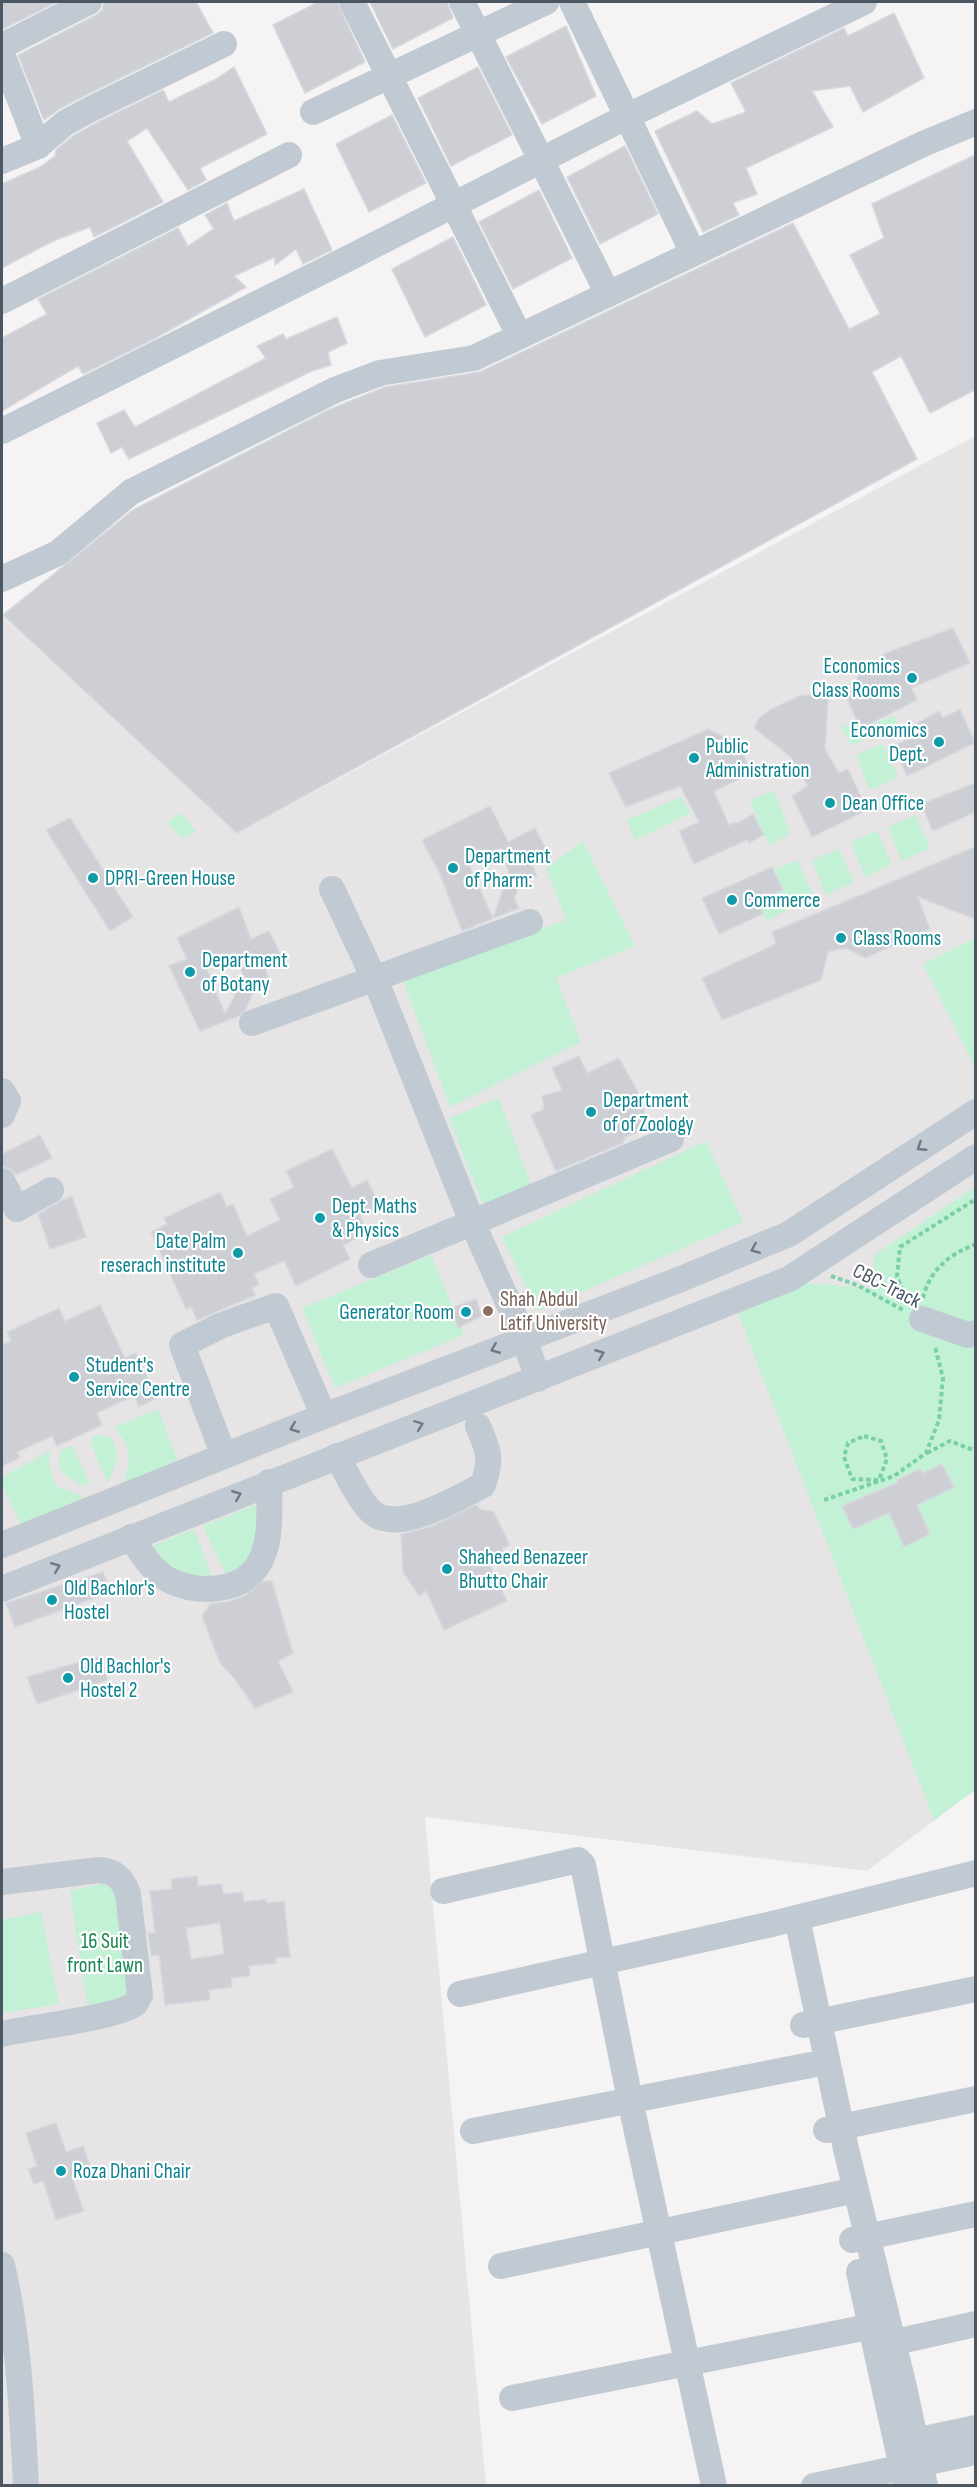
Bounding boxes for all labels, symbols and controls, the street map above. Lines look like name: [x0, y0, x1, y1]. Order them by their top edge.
place label: Economics Class Rooms: [812, 654, 900, 703]
marker: Economics Class Rooms: [905, 671, 919, 685]
place label: Economics Dept.: [850, 718, 927, 767]
place label: Public Administration: [705, 734, 809, 783]
marker: Economics Dept.: [932, 735, 946, 749]
marker: Public Administration: [687, 751, 701, 765]
place label: Dean Office: [842, 791, 924, 816]
marker: Dean Office: [823, 796, 837, 810]
place label: Department of Pharm:: [465, 844, 551, 893]
marker: Department of Pharm:: [446, 861, 460, 875]
place label: DPRI-Green House: [105, 866, 235, 891]
marker: DPRI-Green House: [86, 871, 100, 885]
place label: Commerce: [744, 888, 821, 913]
marker: Commerce: [725, 893, 739, 907]
place label: Class Rooms: [853, 926, 941, 951]
marker: Class Rooms: [834, 931, 848, 945]
place label: Department of Botany: [202, 948, 288, 997]
marker: Department of Botany: [183, 965, 197, 979]
place label: Department of of Zoology: [603, 1088, 694, 1137]
marker: Department of of Zoology: [584, 1105, 598, 1119]
one-way arrow: [917, 1140, 927, 1152]
place label: Dept. Maths & Physics: [332, 1194, 417, 1243]
marker: Dept. Maths & Physics: [313, 1211, 327, 1225]
place label: Date Palm reserach institute: [101, 1229, 226, 1278]
one-way arrow: [751, 1242, 762, 1254]
marker: Date Palm reserach institute: [231, 1246, 245, 1260]
street label: CBC-Track: [849, 1258, 925, 1314]
place label: Shah Abdul Latif University: [500, 1287, 607, 1336]
place label: Generator Room: [339, 1300, 454, 1325]
marker: Shah Abdul Latif University: [481, 1304, 495, 1318]
marker: Generator Room: [459, 1305, 473, 1319]
one-way arrow: [490, 1342, 501, 1354]
one-way arrow: [594, 1349, 605, 1361]
place label: Student's Service Centre: [86, 1353, 190, 1402]
marker: Student's Service Centre: [67, 1370, 81, 1384]
one-way arrow: [413, 1419, 423, 1432]
one-way arrow: [289, 1421, 300, 1433]
one-way arrow: [231, 1490, 242, 1502]
place label: Shaheed Benazeer Bhutto Chair: [459, 1545, 588, 1594]
one-way arrow: [50, 1562, 61, 1575]
marker: Shaheed Benazeer Bhutto Chair: [440, 1562, 454, 1576]
place label: Old Bachlor's Hostel: [64, 1576, 155, 1625]
marker: Old Bachlor's Hostel: [45, 1593, 59, 1607]
place label: Old Bachlor's Hostel 2: [80, 1654, 171, 1703]
marker: Old Bachlor's Hostel 2: [61, 1671, 75, 1685]
park label: 16 Suit front Lawn: [67, 1929, 143, 1978]
place label: Roza Dhani Chair: [73, 2159, 191, 2184]
marker: Roza Dhani Chair: [54, 2164, 68, 2178]

